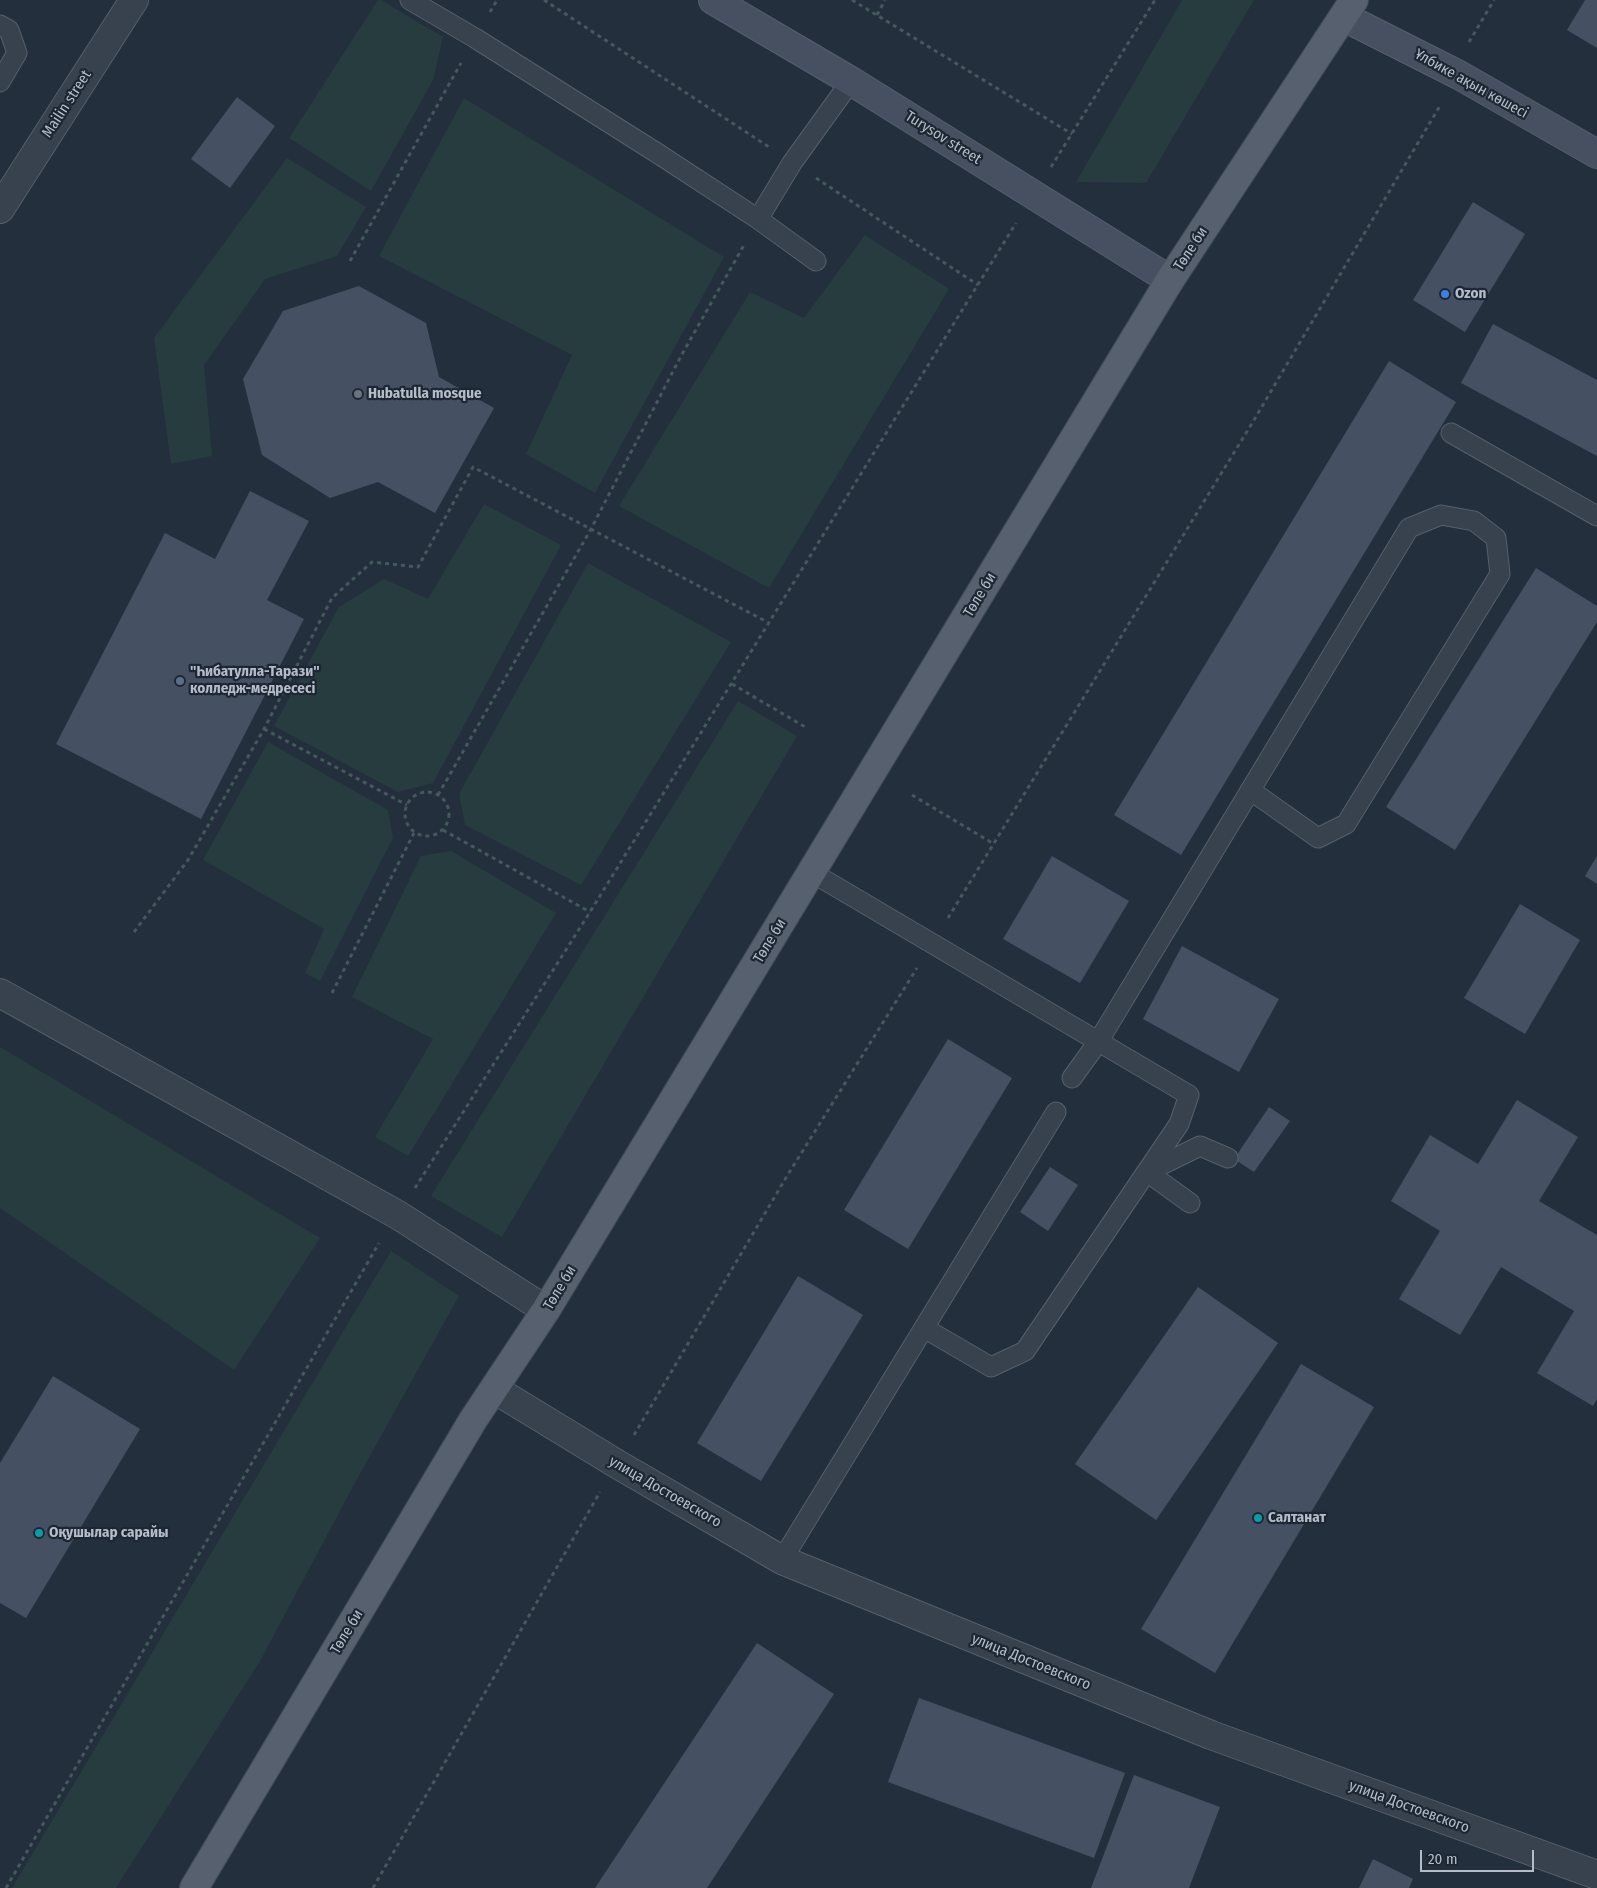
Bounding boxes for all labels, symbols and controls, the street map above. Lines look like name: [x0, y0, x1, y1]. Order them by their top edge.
street label: Ұлбике ақын көшесі: [1411, 45, 1531, 123]
street label: Mailin street: [39, 67, 95, 141]
street label: Turysov street: [902, 108, 984, 168]
street label: Төле би: [1170, 224, 1212, 274]
place label: Ozon: [1455, 285, 1486, 303]
marker: Ozon: [1439, 288, 1451, 300]
place label: Hubatulla mosque: [368, 385, 482, 403]
marker: Hubatulla mosque: [352, 388, 364, 400]
street label: Төле би: [960, 570, 1000, 620]
place label: "Һибатулла-Тарази" колледж-медресесі: [190, 663, 320, 698]
marker: "Һибатулла-Тарази" колледж-медресесі: [174, 675, 186, 687]
street label: Төле би: [750, 916, 790, 966]
street label: Төле би: [540, 1263, 580, 1313]
street label: улица Достоевского: [606, 1453, 724, 1531]
place label: Салтанат: [1268, 1509, 1326, 1527]
marker: Салтанат: [1252, 1512, 1264, 1524]
place label: Оқушылар сарайы: [49, 1524, 168, 1542]
marker: Оқушылар сарайы: [33, 1527, 45, 1539]
street label: Төле би: [327, 1607, 367, 1657]
street label: улица Достоевского: [969, 1630, 1093, 1694]
street label: улица Достоевского: [1346, 1777, 1472, 1837]
scale bar: [1422, 1840, 1536, 1872]
text: 20 m: [1428, 1850, 1458, 1868]

